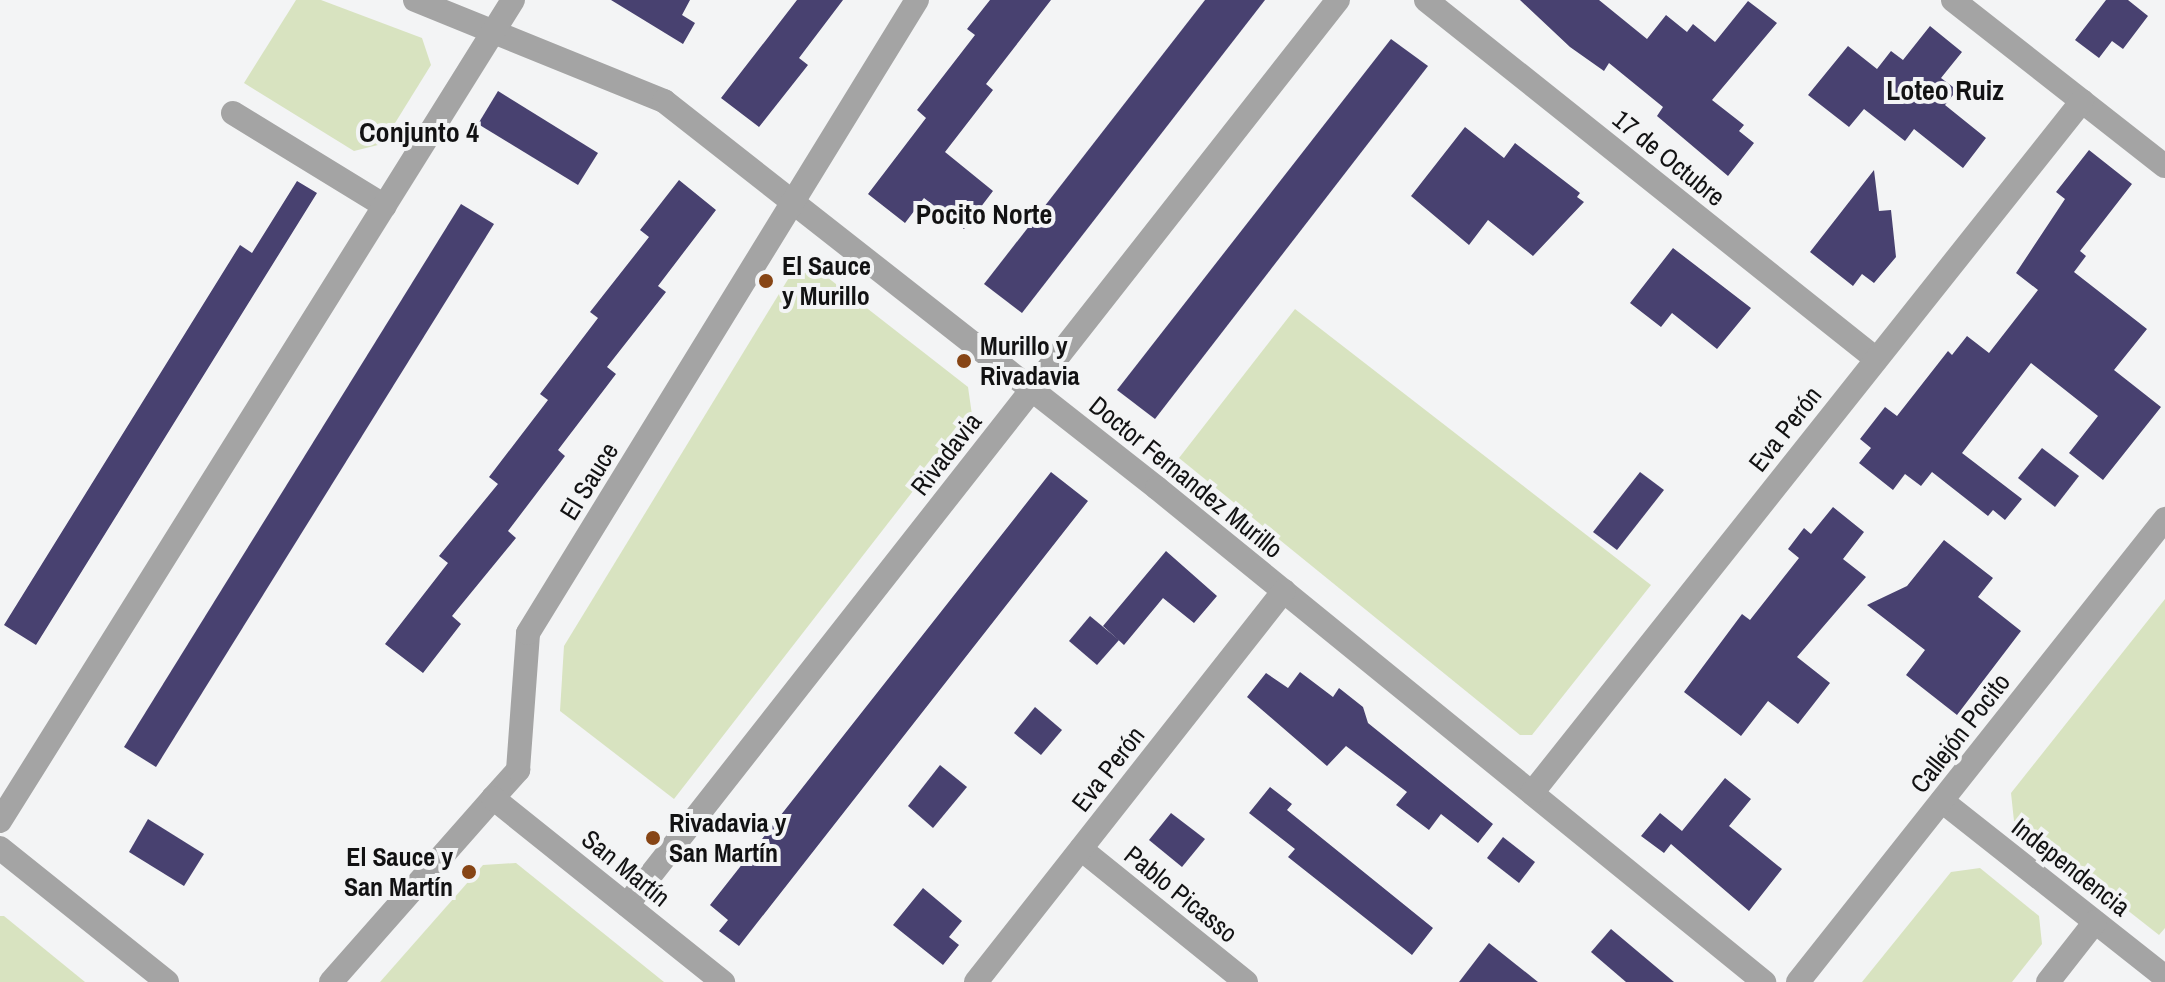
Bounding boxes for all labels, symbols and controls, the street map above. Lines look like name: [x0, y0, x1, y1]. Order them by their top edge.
district label: Loteo Ruiz: [1886, 73, 2004, 107]
street label: 17 de Octubre: [1607, 103, 1731, 213]
district label: Conjunto 4: [359, 115, 479, 149]
district label: Pocito Norte: [916, 197, 1052, 231]
place label: El Sauce y Murillo: [782, 250, 871, 312]
marker: El Sauce y Murillo: [757, 272, 775, 290]
place label: Murillo y Rivadavia: [980, 330, 1080, 392]
marker: Murillo y Rivadavia: [955, 352, 973, 370]
street label: Eva Perón: [1742, 380, 1828, 478]
street label: Doctor Fernandez Murillo: [1083, 390, 1289, 564]
street label: Rivadavia: [904, 407, 988, 501]
street label: El Sauce: [553, 437, 625, 525]
street label: Callejón Pocito: [1904, 667, 2016, 799]
street label: Eva Perón: [1065, 720, 1151, 818]
place label: Rivadavia y San Martín: [669, 807, 786, 868]
street label: Independencia: [2006, 811, 2136, 923]
street label: San Martín: [576, 823, 676, 913]
marker: Rivadavia y San Martín: [644, 829, 662, 847]
street label: Pablo Picasso: [1118, 839, 1244, 949]
place label: El Sauce y San Martín: [344, 841, 453, 902]
marker: El Sauce y San Martín: [460, 863, 478, 881]

